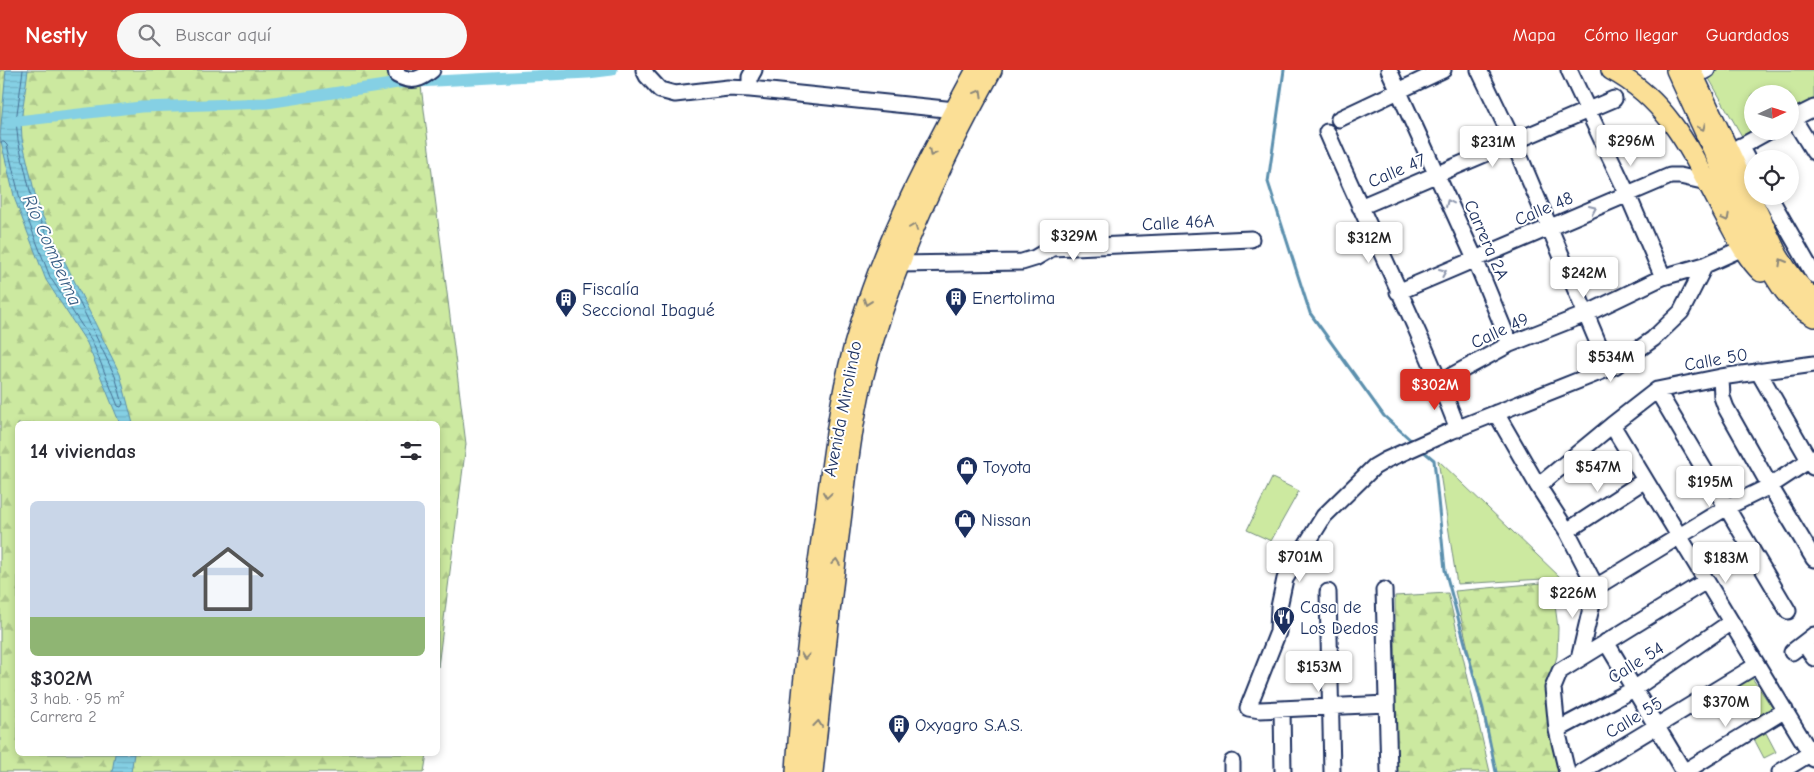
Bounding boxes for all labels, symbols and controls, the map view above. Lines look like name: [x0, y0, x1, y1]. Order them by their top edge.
search box: [117, 13, 467, 58]
text: Nestly: [25, 21, 87, 49]
icon: search: [135, 21, 163, 49]
text: Buscar aquí: [175, 24, 271, 46]
text: Mapa: [1513, 25, 1556, 46]
text: Cómo llegar: [1584, 25, 1678, 46]
text: Guardados: [1706, 25, 1789, 46]
north arrow: [1744, 85, 1799, 140]
map controls: [1744, 85, 1799, 205]
one-way arrow: [973, 90, 983, 99]
one-way arrow: [1696, 122, 1707, 131]
pin: $296M: [1596, 124, 1666, 167]
pin: $231M: [1458, 126, 1528, 168]
text: $296M: [1607, 132, 1655, 150]
text: $231M: [1471, 133, 1515, 151]
one-way arrow: [928, 148, 938, 157]
street label: Calle 47: [1365, 149, 1429, 192]
button: locate: [1744, 150, 1799, 205]
street label: Calle 48: [1512, 187, 1576, 231]
water label: Río Combeima: [18, 191, 86, 309]
street label: Carrera 2A: [1459, 197, 1513, 283]
one-way arrow: [1445, 199, 1456, 208]
one-way arrow: [1588, 204, 1597, 215]
street label: Calle 46A: [1141, 211, 1215, 235]
one-way arrow: [1720, 213, 1730, 222]
pin: $329M: [1039, 220, 1109, 262]
pin: $312M: [1334, 222, 1404, 264]
one-way arrow: [908, 223, 918, 232]
text: $329M: [1051, 227, 1097, 245]
text: $312M: [1347, 229, 1391, 247]
pin: $242M: [1549, 256, 1619, 299]
one-way arrow: [1779, 258, 1789, 267]
text: $242M: [1561, 264, 1607, 282]
one-way arrow: [1438, 268, 1447, 279]
place label: Fiscalía Seccional Ibagué: [582, 279, 715, 321]
building icon: Enertolima: [944, 286, 968, 317]
building icon: Fiscalía Seccional Ibagué: [554, 287, 578, 318]
place label: Enertolima: [972, 288, 1055, 309]
one-way arrow: [863, 298, 873, 306]
street label: Calle 49: [1468, 308, 1532, 354]
street label: Avenida Mirolindo: [820, 339, 866, 479]
pin: $534M: [1576, 340, 1646, 383]
street label: Calle 50: [1683, 344, 1749, 376]
text: $534M: [1588, 348, 1634, 366]
pin: $302M: [1400, 368, 1470, 411]
text: $302M: [1411, 376, 1459, 394]
icon: filters: [397, 437, 425, 465]
text: 14 viviendas: [30, 439, 136, 463]
pin: $547M: [1563, 450, 1633, 493]
shop icon: Toyota: [955, 455, 979, 486]
place label: Toyota: [983, 457, 1031, 478]
text: $547M: [1575, 458, 1621, 476]
pin: $195M: [1675, 466, 1745, 508]
text: $195M: [1687, 473, 1733, 491]
one-way arrow: [823, 491, 833, 500]
shop icon: Nissan: [953, 508, 977, 539]
place label: Nissan: [981, 510, 1031, 531]
icon: home: [183, 534, 273, 624]
pin: $701M: [1265, 540, 1335, 583]
pin: $183M: [1691, 542, 1761, 584]
text: $701M: [1277, 548, 1323, 566]
text: $183M: [1704, 549, 1748, 567]
one-way arrow: [830, 558, 840, 566]
pin: $226M: [1538, 576, 1608, 619]
text: $226M: [1550, 584, 1596, 602]
place label: Casa de Los Dedos: [1300, 597, 1378, 639]
restaurant icon: Casa de Los Dedos: [1272, 605, 1296, 636]
street label: Calle 54: [1604, 638, 1668, 688]
pin: $153M: [1284, 650, 1354, 693]
one-way arrow: [800, 652, 811, 660]
text: $153M: [1296, 658, 1342, 676]
text: $302M: [30, 666, 92, 690]
pin: $370M: [1691, 686, 1761, 728]
text: 3 hab. · 95 m²: [30, 690, 124, 708]
street label: Calle 55: [1602, 693, 1666, 743]
text: $370M: [1703, 693, 1749, 711]
text: Carrera 2: [30, 708, 97, 726]
building icon: Oxyagro S.A.S.: [887, 713, 911, 744]
place label: Oxyagro S.A.S.: [915, 715, 1023, 736]
one-way arrow: [812, 719, 823, 727]

